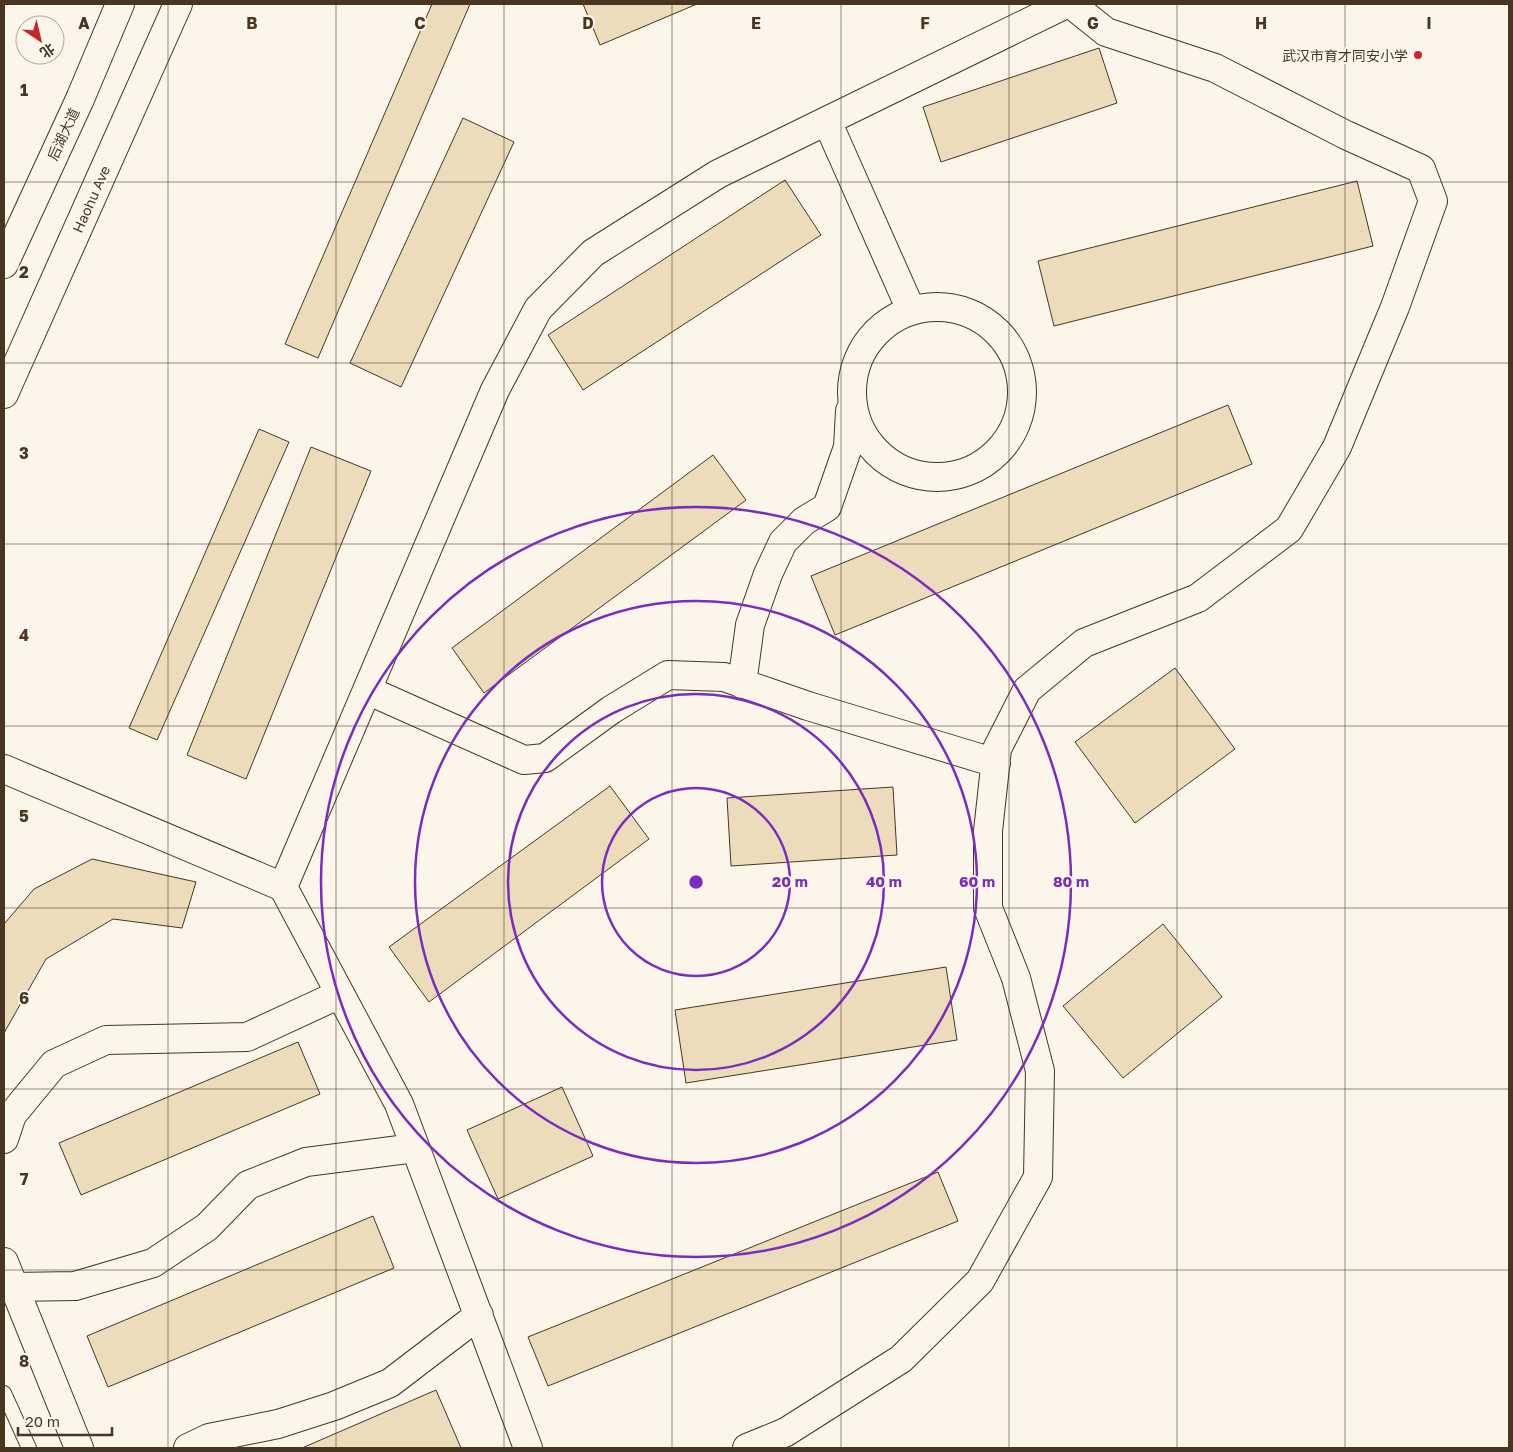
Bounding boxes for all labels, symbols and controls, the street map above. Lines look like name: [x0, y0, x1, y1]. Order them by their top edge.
text: A: [78, 13, 90, 33]
text: B: [246, 13, 258, 33]
text: C: [414, 13, 426, 33]
text: D: [582, 13, 594, 33]
text: E: [751, 13, 761, 33]
text: F: [920, 13, 930, 33]
text: G: [1087, 13, 1099, 33]
text: H: [1255, 13, 1267, 33]
text: I: [1426, 13, 1432, 33]
north arrow: [15, 15, 65, 65]
text: 北: [37, 40, 58, 62]
place label: 武汉市育才同安小学: [1282, 47, 1408, 64]
marker: 武汉市育才同安小学: [1412, 49, 1424, 61]
text: 1: [20, 80, 28, 100]
street label: 后湖大道: [43, 105, 83, 163]
street label: Haohu Ave: [69, 163, 113, 235]
text: 2: [19, 262, 29, 282]
text: 3: [19, 443, 29, 463]
text: 4: [19, 625, 29, 645]
text: 5: [19, 806, 29, 826]
text: 20 m: [772, 872, 808, 890]
text: 40 m: [866, 872, 902, 890]
text: 60 m: [959, 872, 995, 890]
text: 80 m: [1053, 872, 1089, 890]
centre of rings: [687, 873, 705, 891]
text: 6: [19, 988, 29, 1008]
text: 7: [20, 1169, 29, 1189]
text: 8: [19, 1351, 29, 1371]
scale bar: [18, 1404, 111, 1436]
text: 20 m: [25, 1412, 60, 1430]

